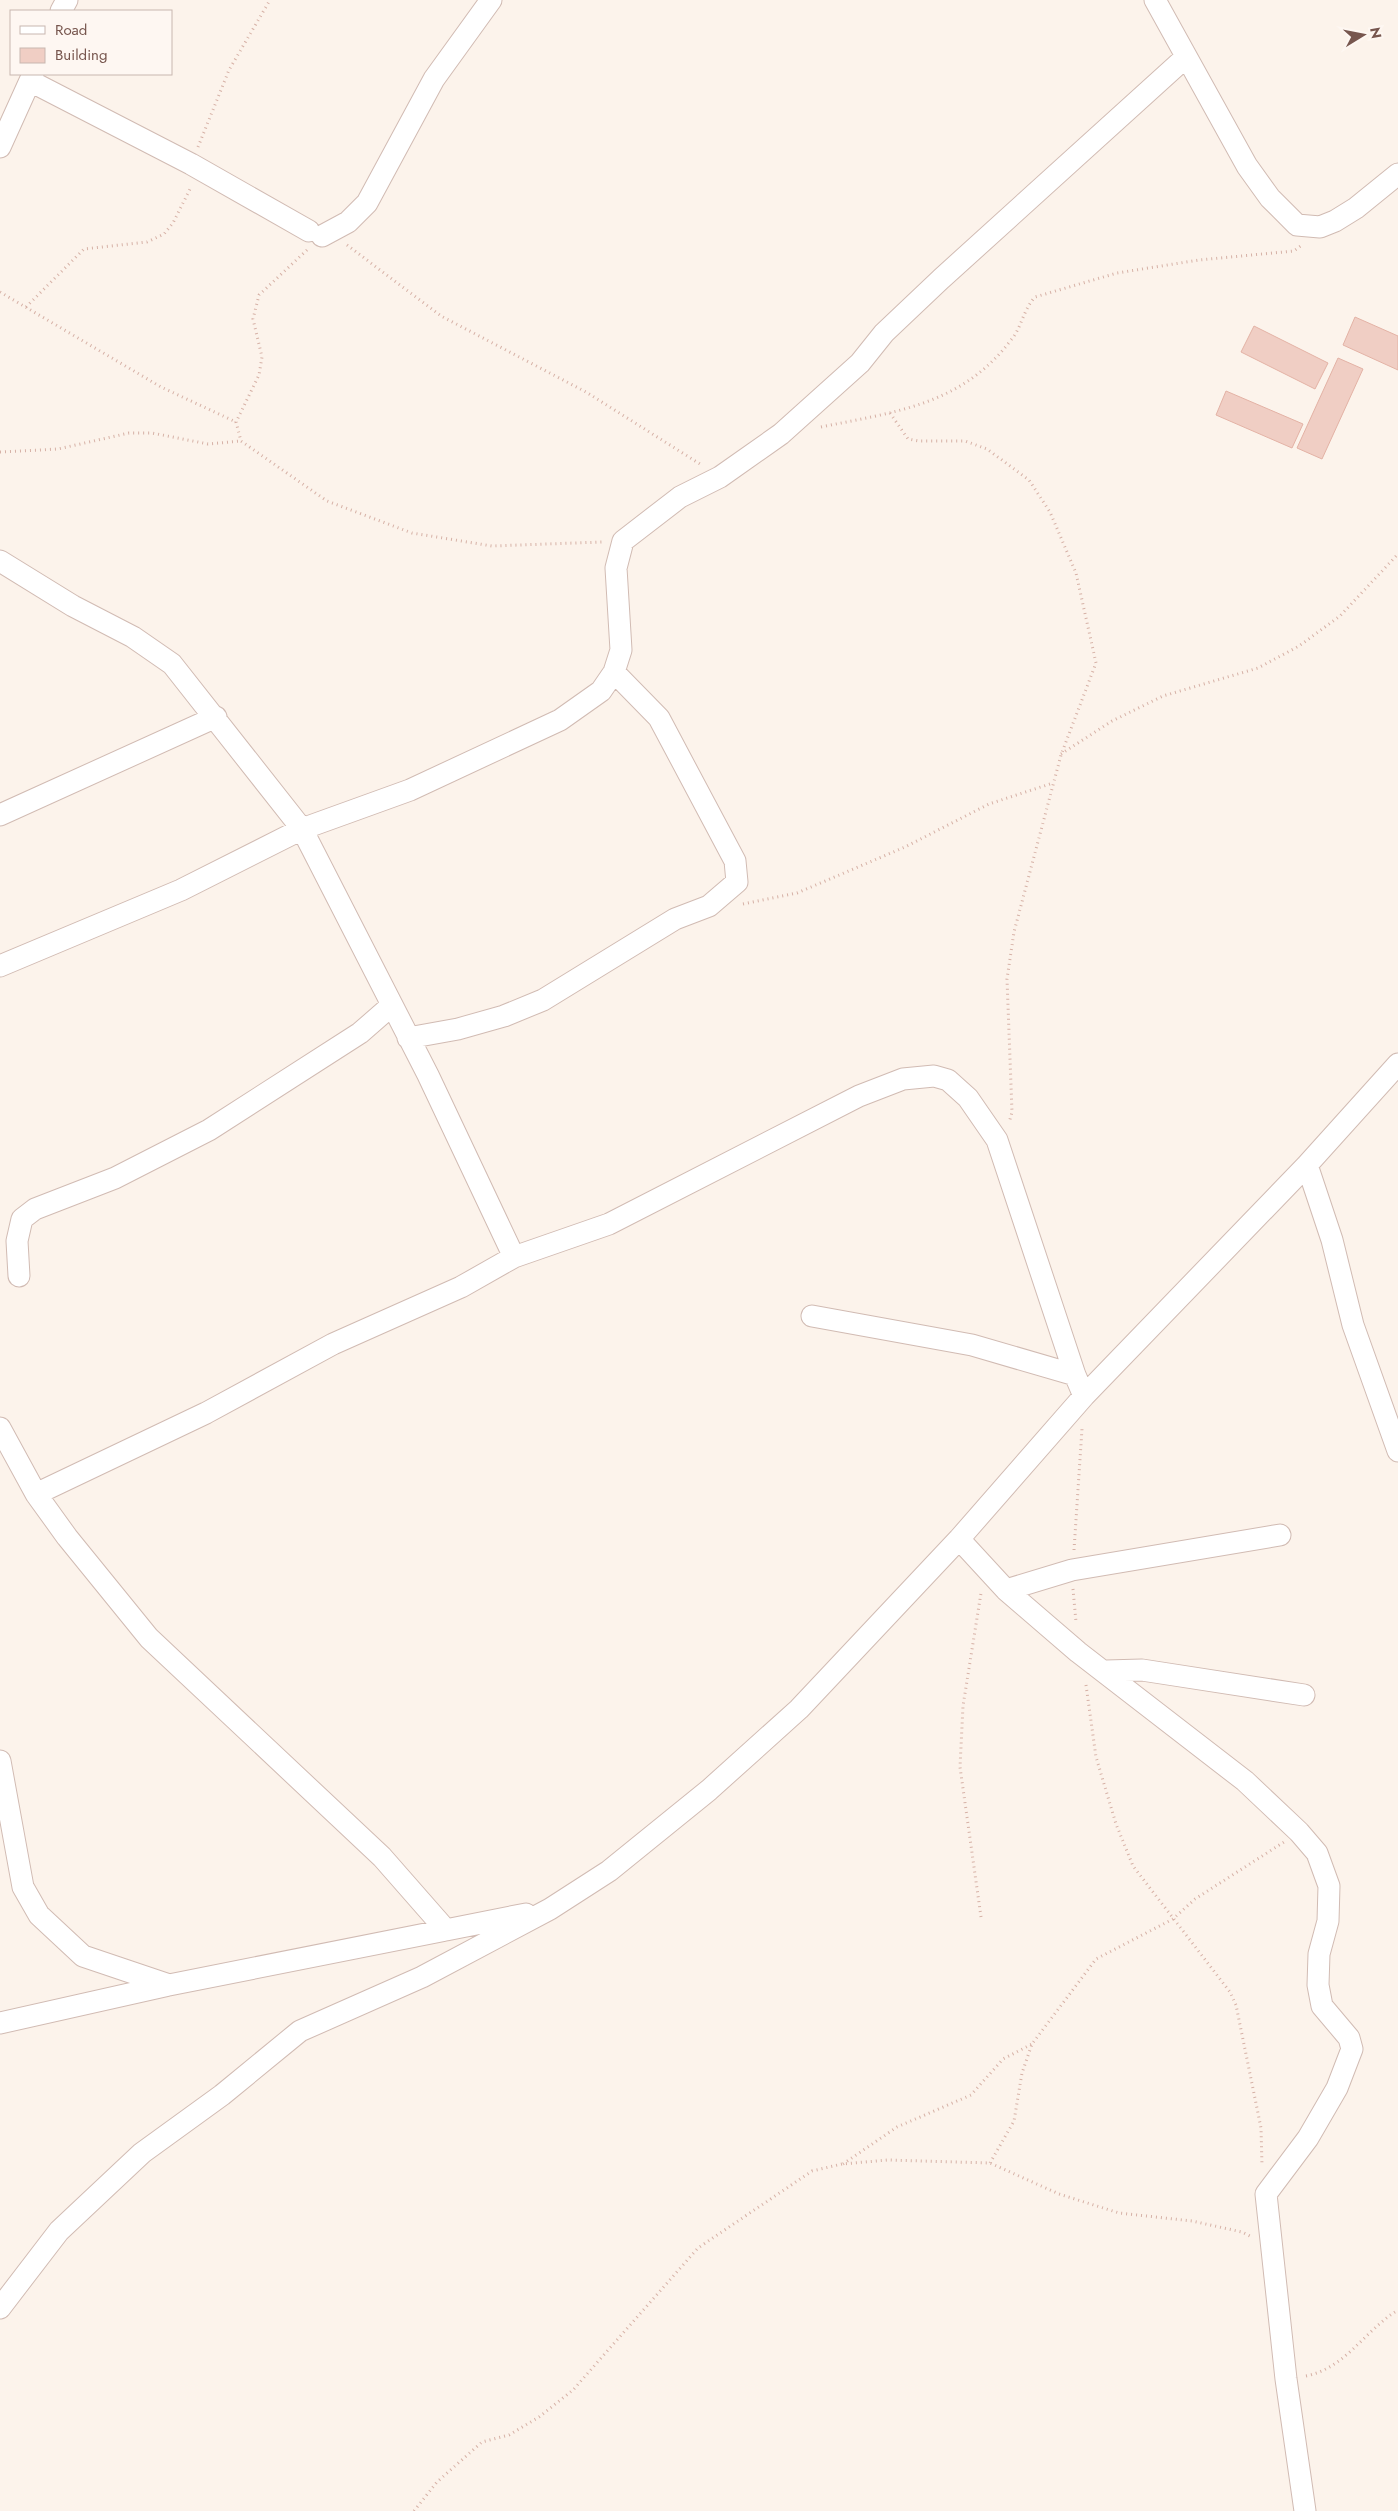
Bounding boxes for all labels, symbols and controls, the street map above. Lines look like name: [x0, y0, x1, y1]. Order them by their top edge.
legend: [10, 10, 172, 75]
north arrow: [1338, 10, 1388, 60]
text: Road: [55, 19, 87, 41]
text: N: [1365, 26, 1387, 40]
text: Building: [55, 44, 107, 66]

